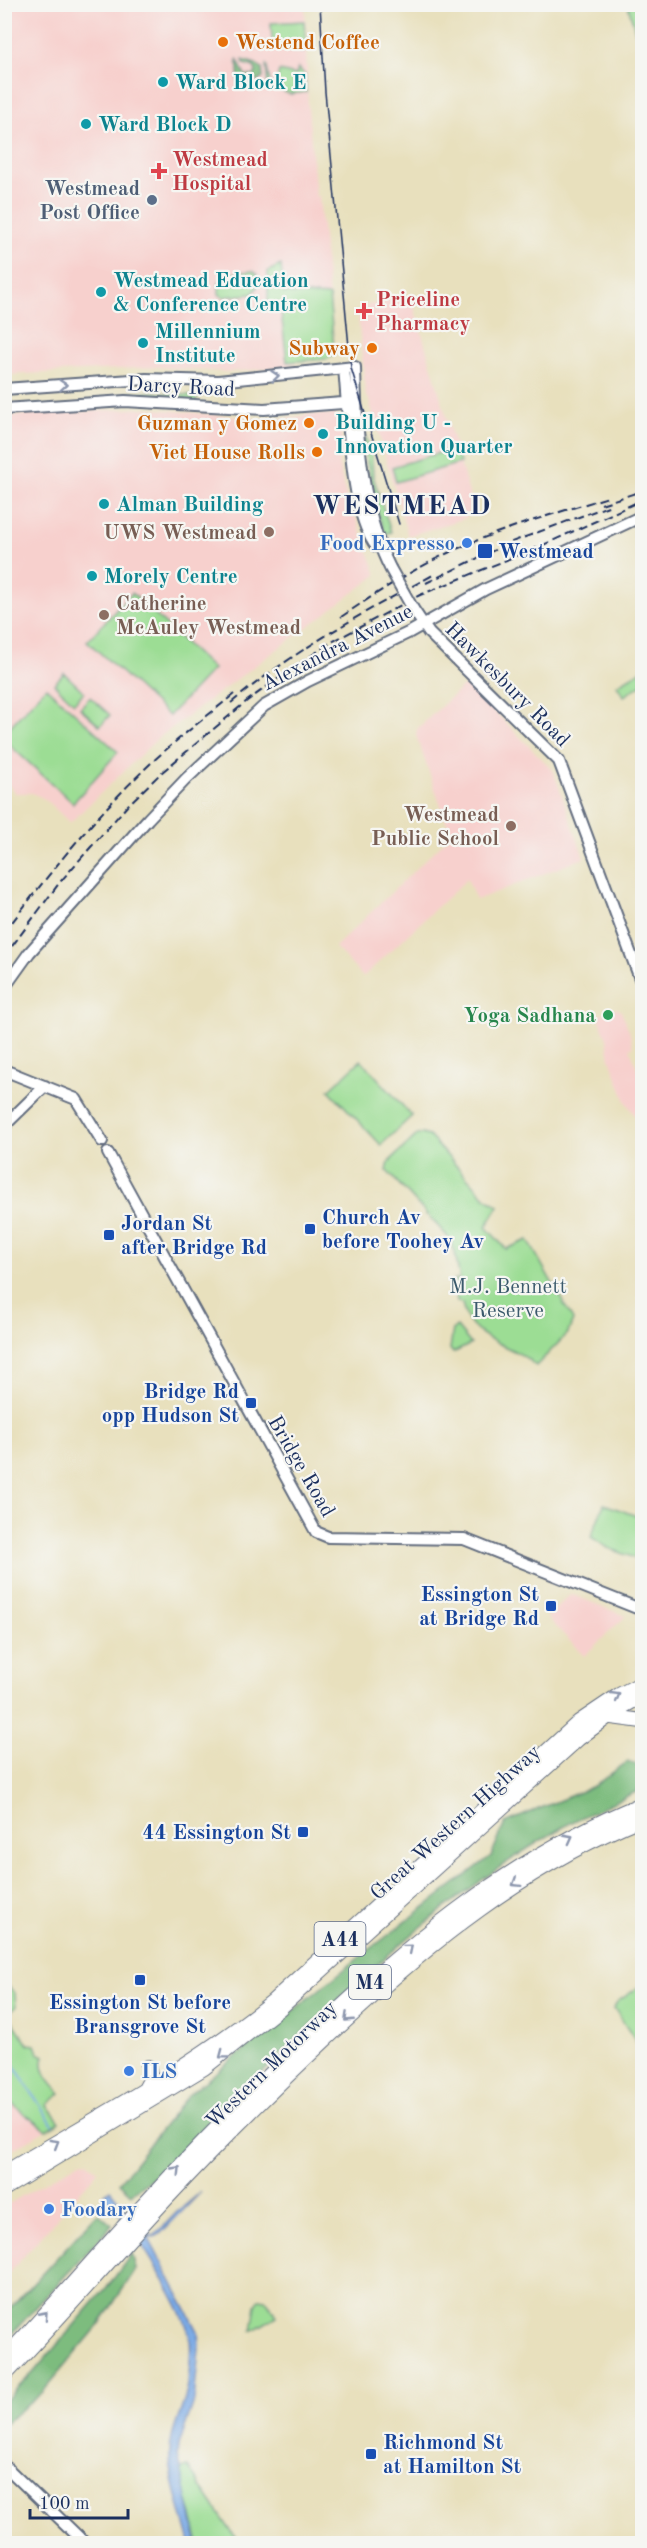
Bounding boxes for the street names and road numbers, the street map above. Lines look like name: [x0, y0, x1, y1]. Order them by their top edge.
street label: Darcy Road: [126, 374, 236, 401]
street label: Alexandra Avenue: [259, 601, 417, 695]
street label: Hawkesbury Road: [441, 619, 573, 751]
street label: Bridge Road: [263, 1412, 338, 1521]
street label: Great Western Highway: [367, 1741, 545, 1905]
road number: A44: [314, 1922, 366, 1956]
road number: M4: [349, 1965, 391, 1999]
street label: Western Motorway: [202, 1997, 342, 2133]

